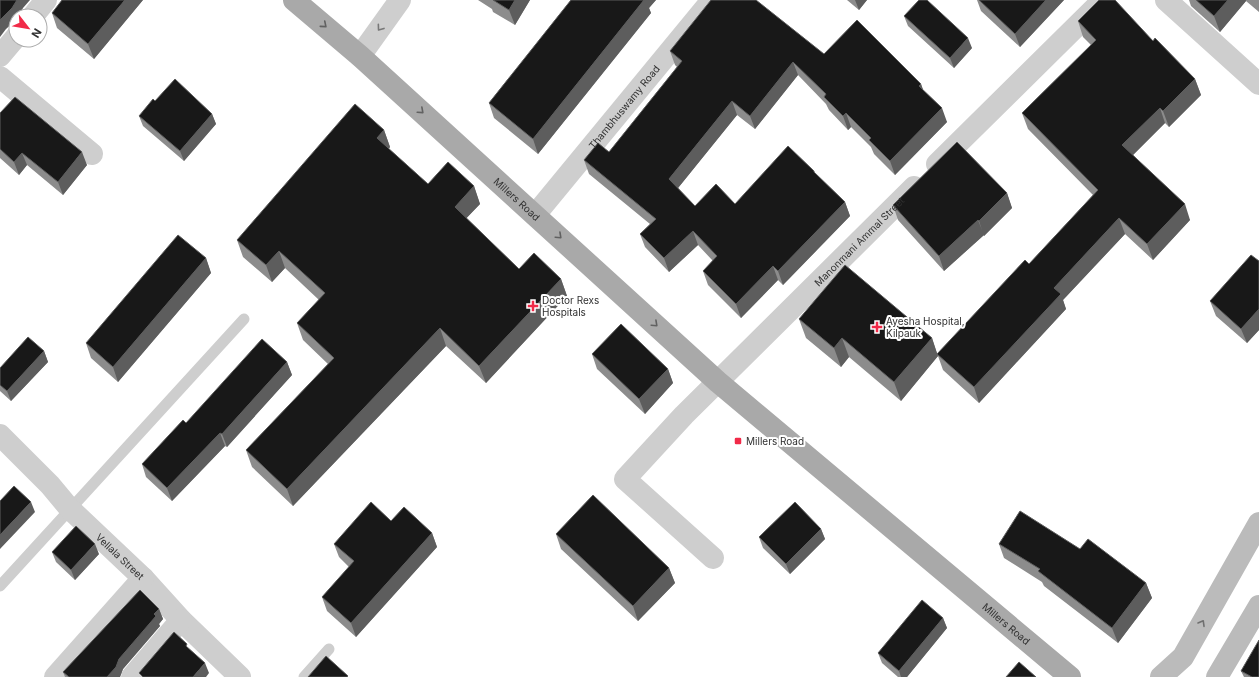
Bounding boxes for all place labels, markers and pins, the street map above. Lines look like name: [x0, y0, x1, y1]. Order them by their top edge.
place label: Doctor Rexs Hospitals: [542, 294, 599, 318]
marker: Doctor Rexs Hospitals: [527, 300, 539, 312]
place label: Ayesha Hospital, Kilpauk: [886, 315, 965, 339]
marker: Ayesha Hospital, Kilpauk: [871, 321, 883, 333]
place label: Millers Road: [746, 435, 804, 447]
marker: Millers Road: [733, 436, 743, 446]

